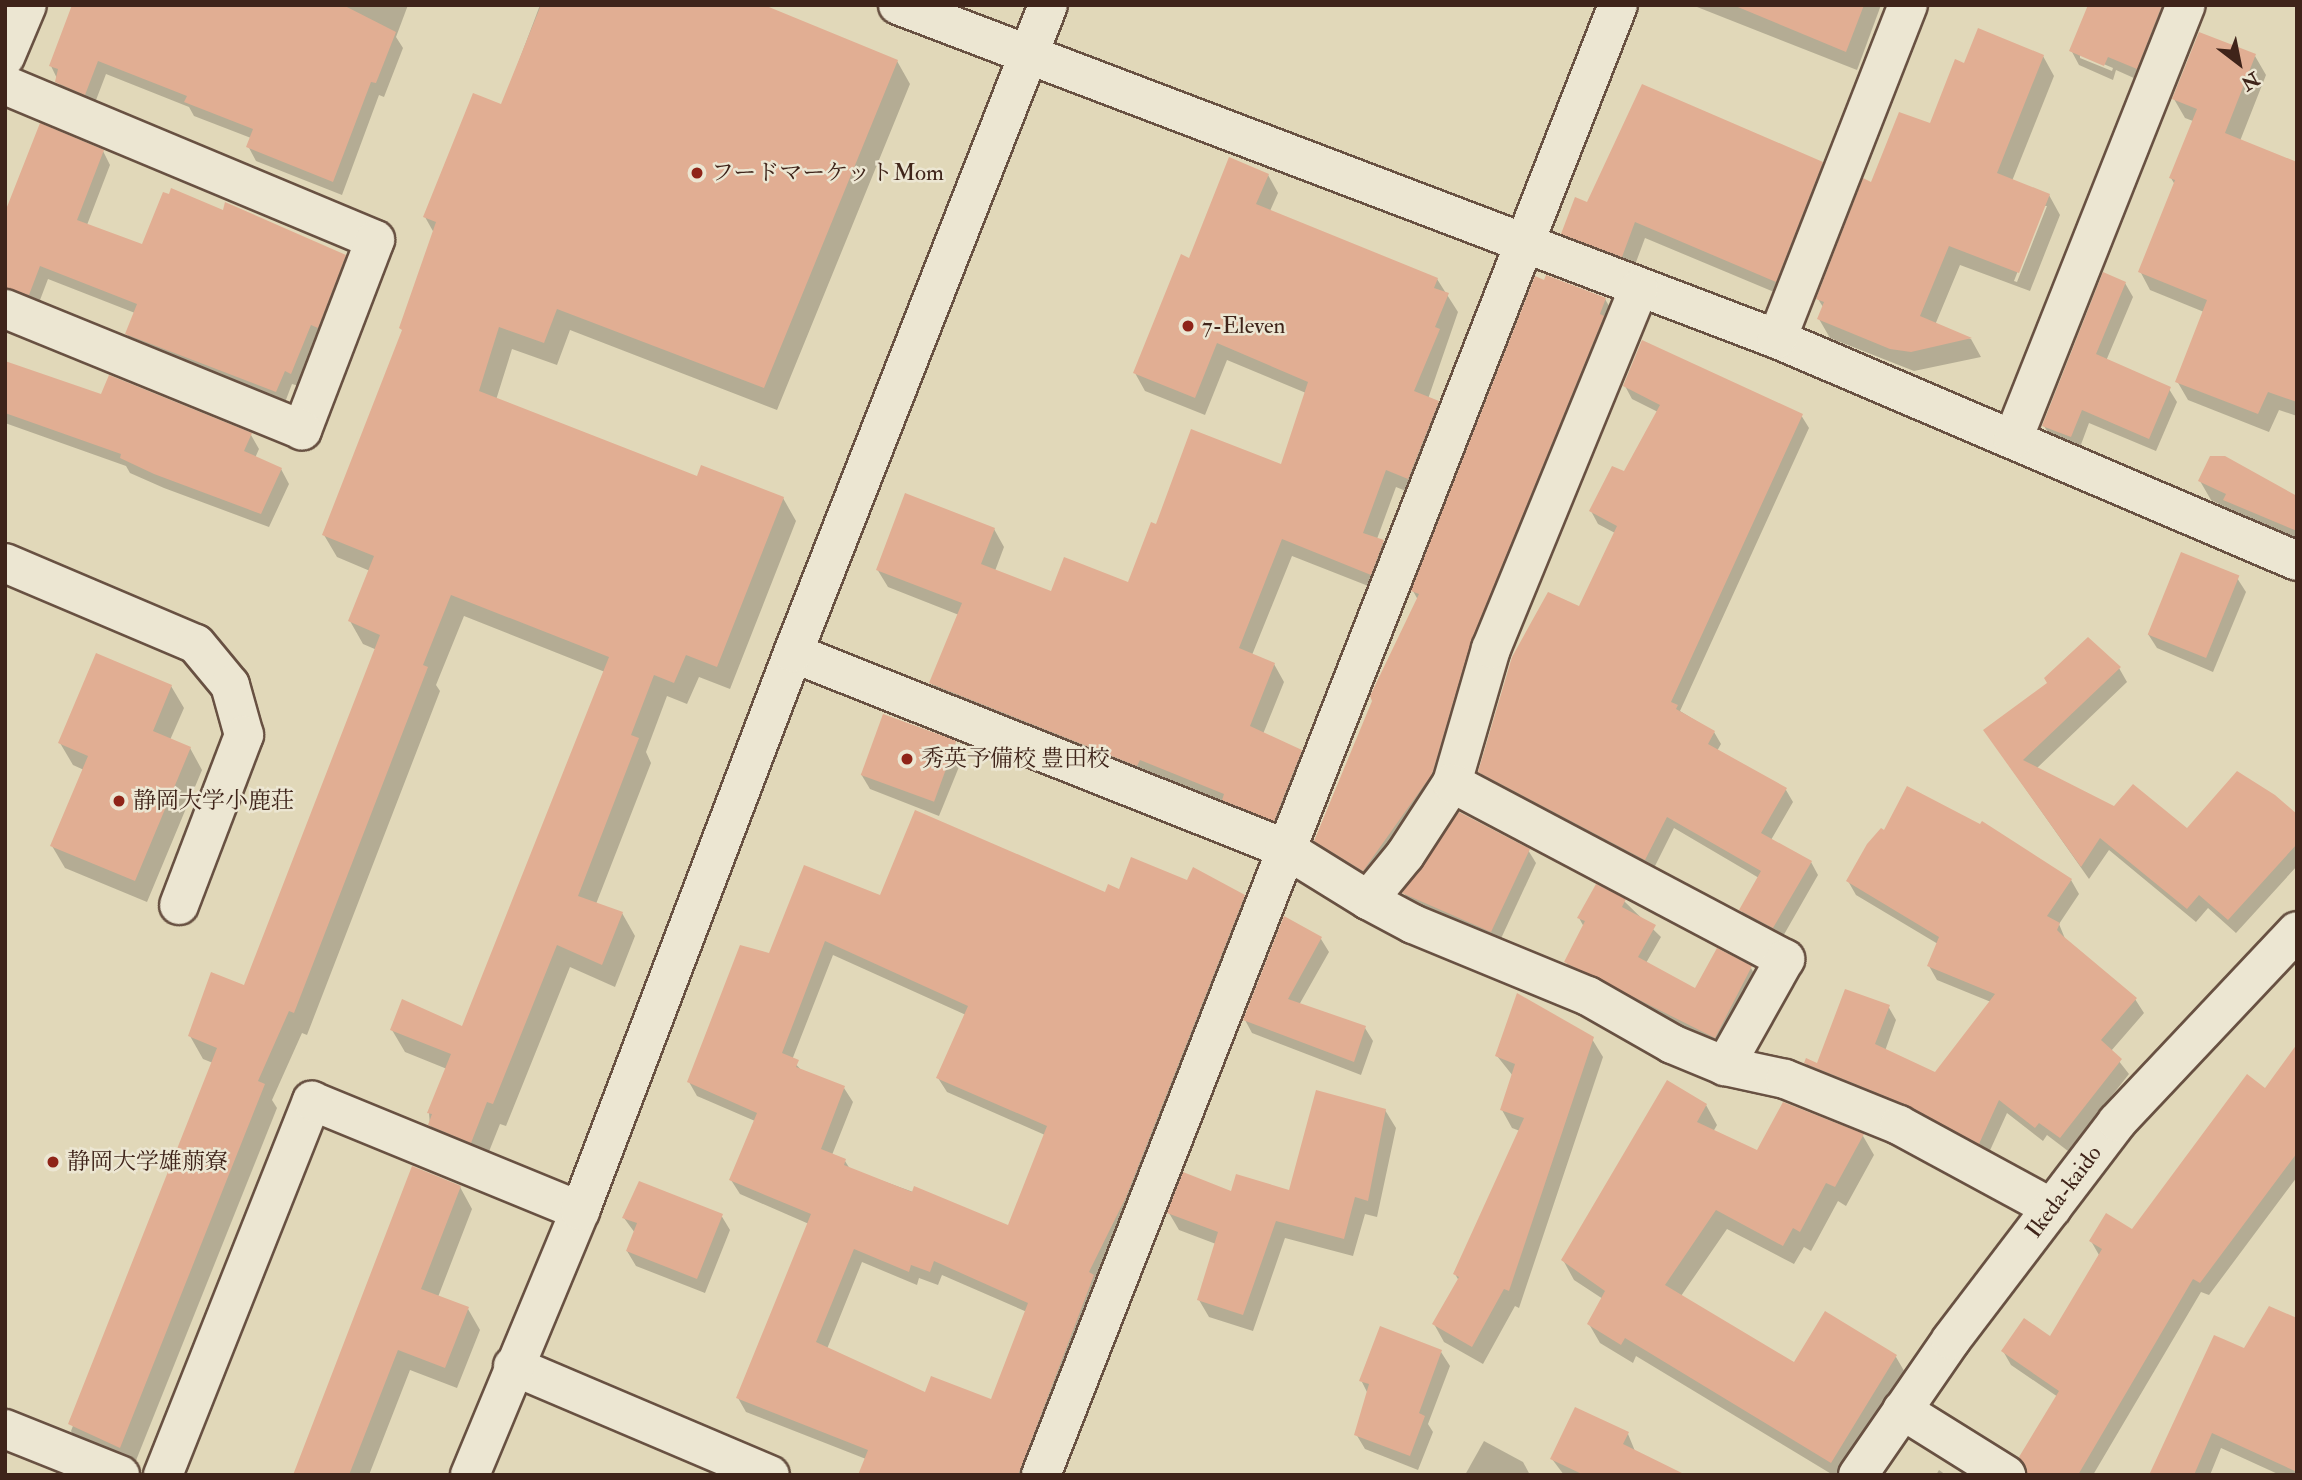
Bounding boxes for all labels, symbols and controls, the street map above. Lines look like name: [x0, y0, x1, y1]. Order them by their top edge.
north arrow: [2204, 28, 2274, 98]
text: N: [2237, 66, 2264, 95]
place label: フードマーケットMom: [711, 159, 945, 187]
marker: フードマーケットMom: [689, 165, 705, 181]
place label: 7-Eleven: [1202, 312, 1285, 340]
marker: 7-Eleven: [1180, 318, 1196, 334]
place label: 秀英予備校 豊田校: [921, 745, 1110, 773]
marker: 秀英予備校 豊田校: [899, 751, 915, 767]
place label: 静岡大学小鹿荘: [133, 787, 294, 815]
marker: 静岡大学小鹿荘: [111, 793, 127, 809]
street label: Ikeda-kaido: [2020, 1140, 2108, 1244]
place label: 静岡大学雄萠寮: [67, 1148, 228, 1176]
marker: 静岡大学雄萠寮: [45, 1154, 61, 1170]

